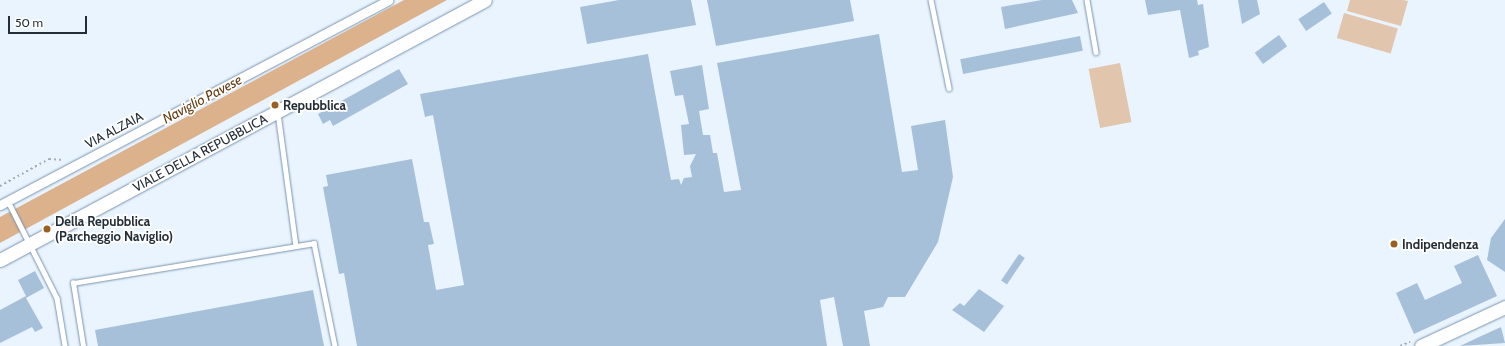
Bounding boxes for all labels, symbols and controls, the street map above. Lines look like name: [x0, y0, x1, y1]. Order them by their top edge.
scale bar: [10, 8, 89, 34]
text: 50 m: [15, 15, 43, 30]
water label: Naviglio Pavese: [159, 71, 245, 127]
place label: Repubblica: [283, 97, 346, 113]
marker: Repubblica: [270, 100, 280, 110]
street label: VIA ALZAIA: [82, 108, 146, 152]
street label: VIALE DELLA REPUBBLICA: [130, 111, 270, 195]
place label: Della Repubblica (Parcheggio Naviglio): [55, 214, 173, 245]
marker: Della Repubblica (Parcheggio Naviglio): [42, 224, 52, 234]
place label: Indipendenza: [1402, 236, 1478, 252]
marker: Indipendenza: [1389, 239, 1399, 249]

